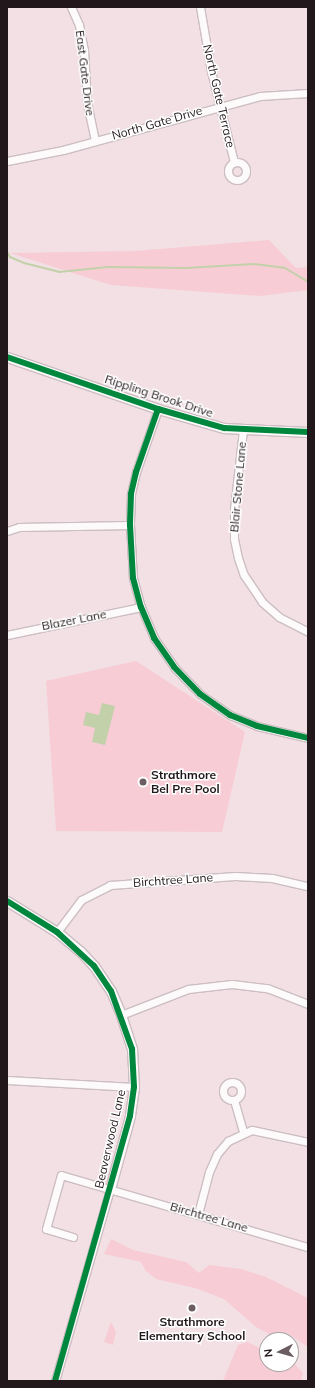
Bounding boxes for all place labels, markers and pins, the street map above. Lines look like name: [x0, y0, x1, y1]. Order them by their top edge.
place label: Strathmore Bel Pre Pool: [151, 768, 220, 796]
marker: Strathmore Bel Pre Pool: [138, 777, 148, 787]
marker: Strathmore Elementary School: [187, 1303, 197, 1313]
place label: Strathmore Elementary School: [139, 1315, 245, 1343]

